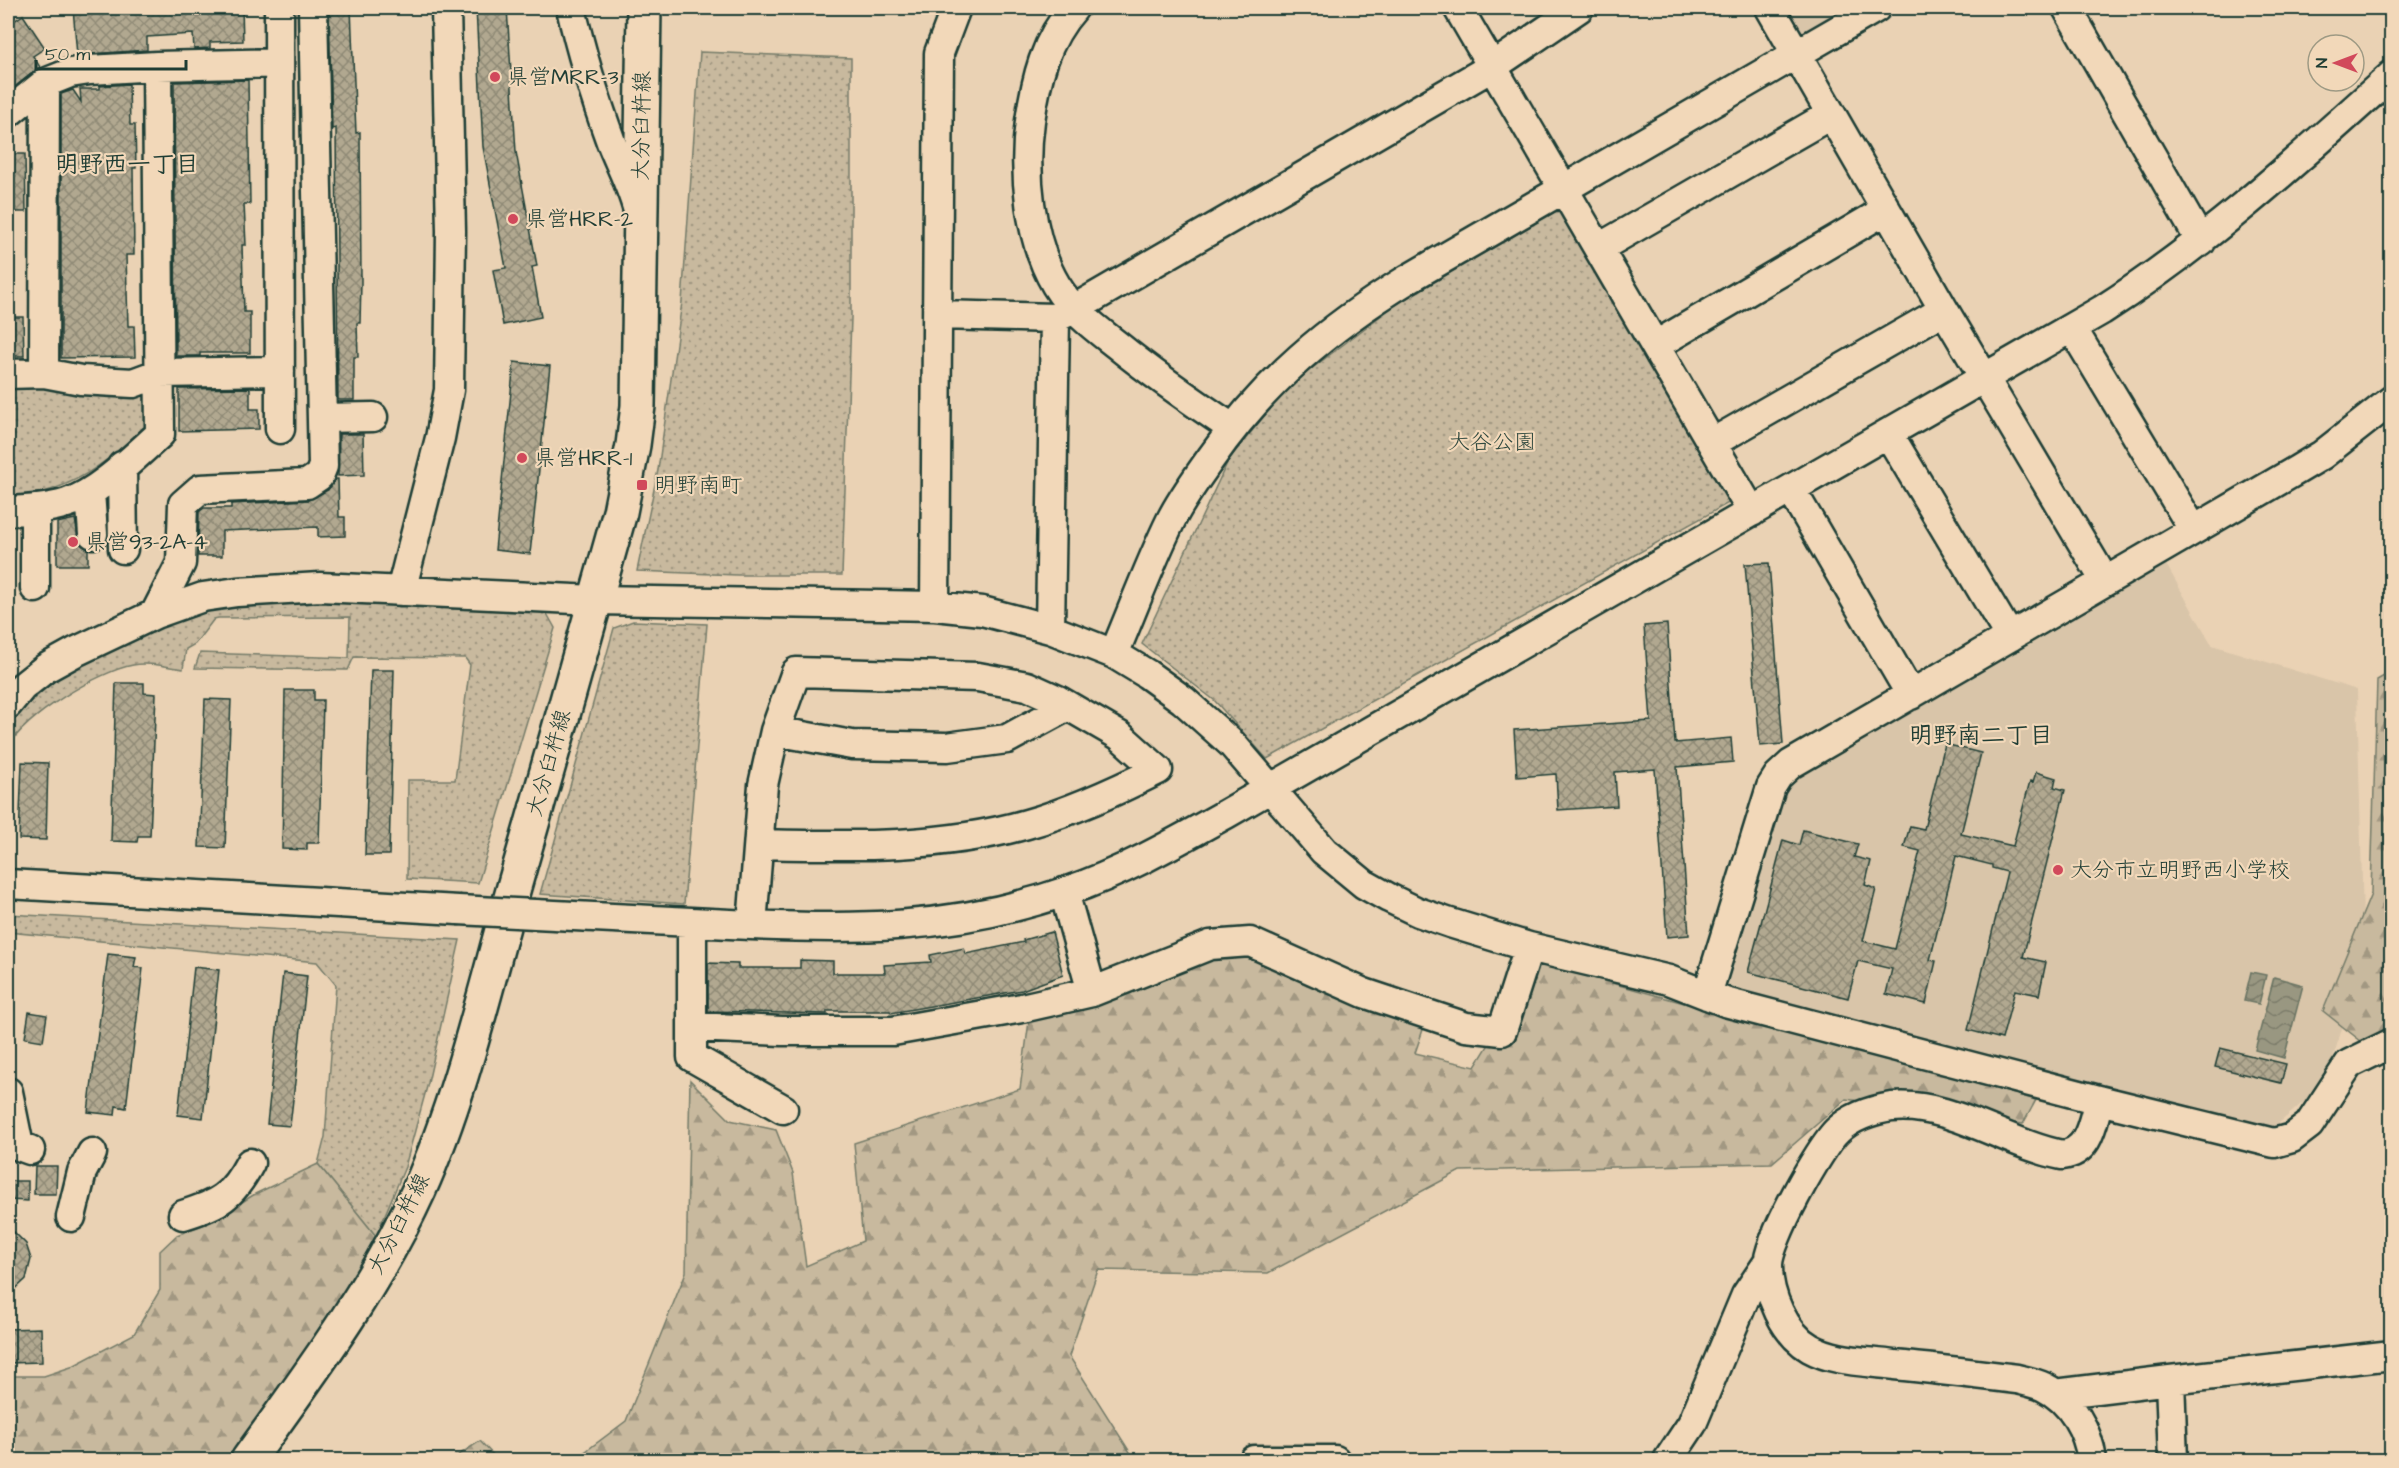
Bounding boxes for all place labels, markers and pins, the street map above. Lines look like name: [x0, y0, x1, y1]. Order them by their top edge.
place label: 県営MRR-3: [507, 62, 619, 93]
marker: 県営MRR-3: [488, 70, 502, 84]
place label: 県営HRR-2: [525, 204, 634, 235]
marker: 県営HRR-2: [506, 212, 520, 226]
place label: 県営HRR-1: [534, 443, 633, 474]
marker: 県営HRR-1: [515, 451, 529, 465]
place label: 明野南町: [654, 470, 742, 501]
marker: 明野南町: [635, 478, 649, 492]
place label: 県営93-2A-4: [85, 527, 208, 558]
marker: 県営93-2A-4: [66, 535, 80, 549]
place label: 大分市立明野西小学校: [2070, 855, 2290, 886]
marker: 大分市立明野西小学校: [2051, 863, 2065, 877]

